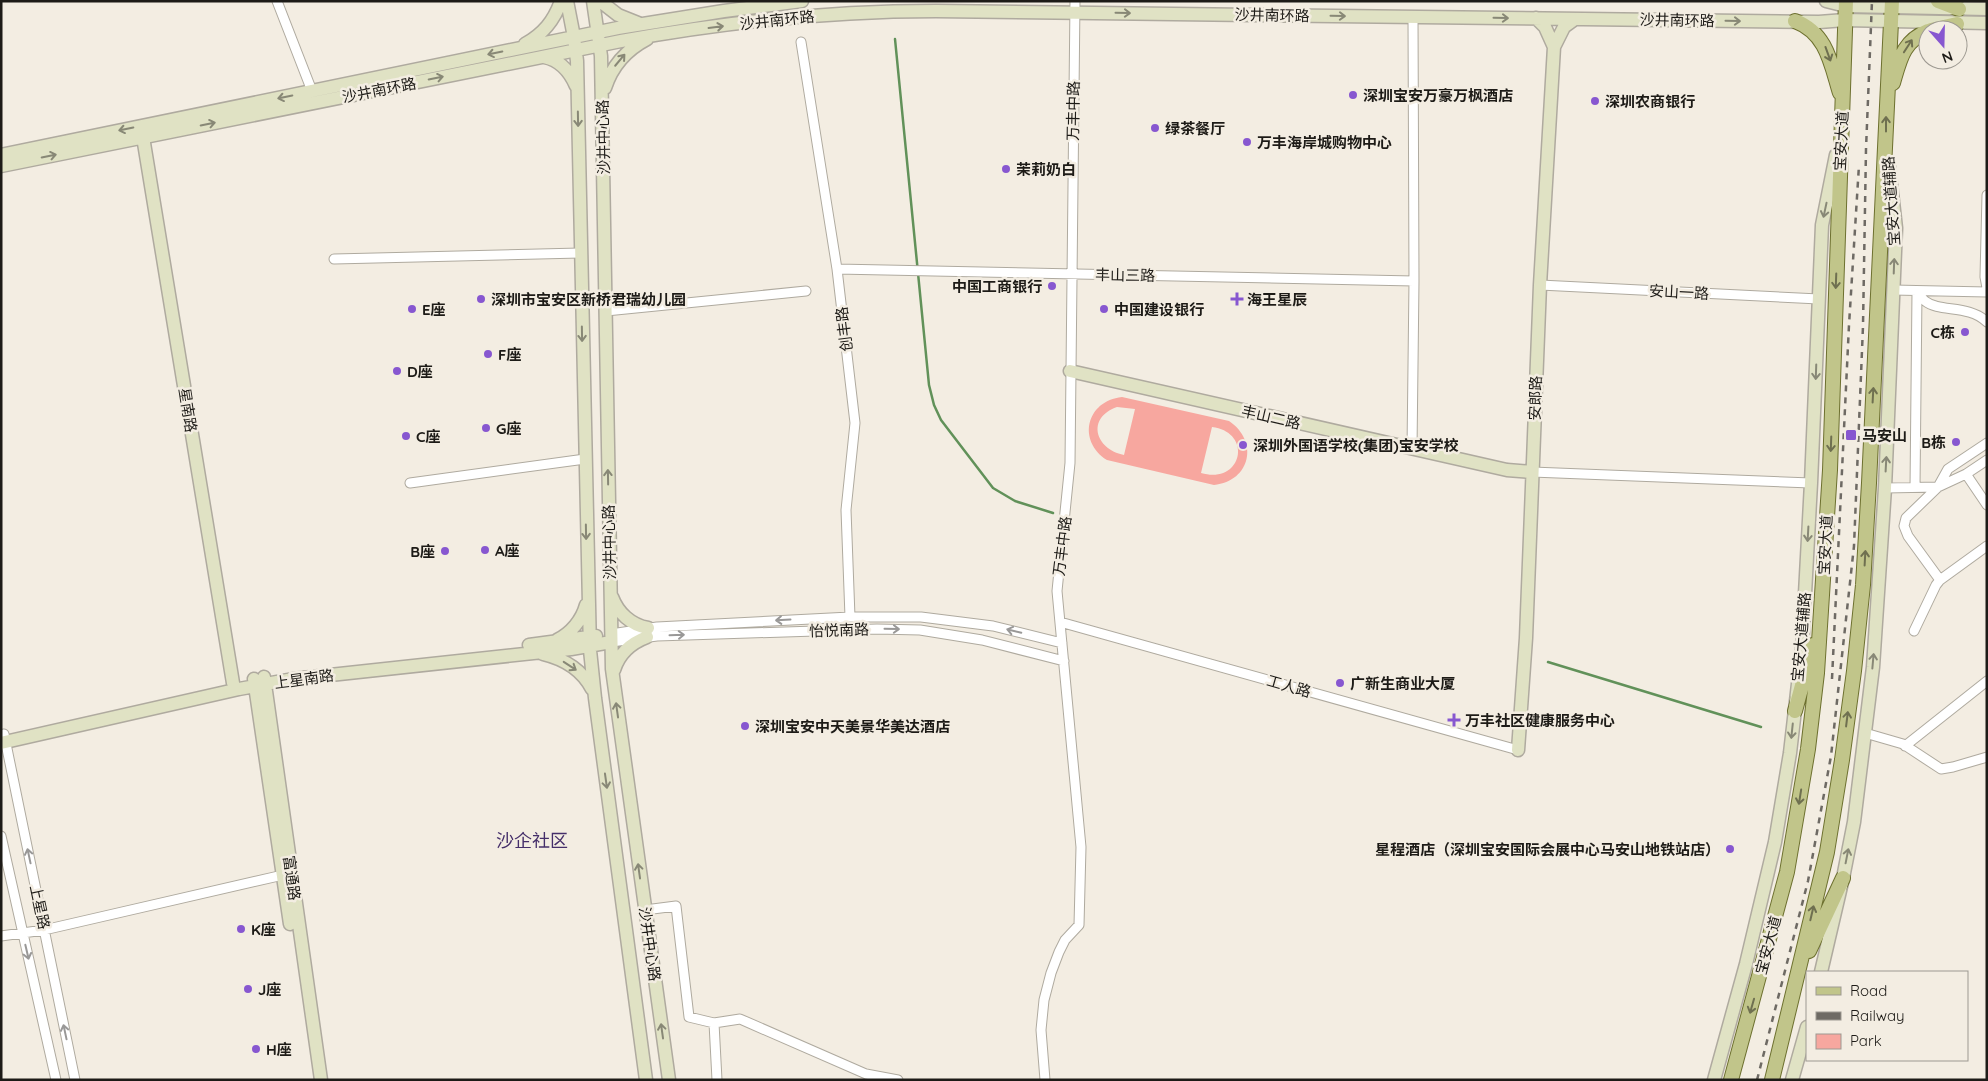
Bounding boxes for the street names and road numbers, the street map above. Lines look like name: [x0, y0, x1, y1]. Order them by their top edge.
street label: 沙井南环路: [1234, 5, 1310, 25]
street label: 沙井南环路: [739, 7, 815, 33]
street label: 沙井南环路: [1639, 10, 1715, 30]
street label: 沙井南环路: [340, 74, 418, 106]
street label: 万丰中路: [1063, 81, 1083, 141]
street label: 沙井中心路: [593, 99, 613, 175]
street label: 宝安大道: [1830, 111, 1852, 171]
street label: 宝安大道辅路: [1878, 155, 1904, 247]
street label: 丰山三路: [1095, 265, 1155, 285]
street label: 安山一路: [1649, 281, 1709, 303]
street label: 创丰路: [832, 306, 856, 352]
street label: 安郎路: [1525, 375, 1545, 421]
street label: 星南路: [175, 386, 201, 434]
street label: 丰山二路: [1240, 401, 1302, 433]
street label: 沙井中心路: [599, 504, 619, 580]
street label: 万丰中路: [1049, 515, 1075, 577]
street label: 宝安大道: [1814, 515, 1836, 575]
street label: 宝安大道辅路: [1788, 591, 1814, 683]
street label: 怡悦南路: [809, 619, 869, 641]
street label: 上星南路: [273, 665, 335, 693]
street label: 工人路: [1265, 671, 1313, 701]
street label: 富通路: [279, 854, 305, 902]
street label: 上星路: [26, 883, 54, 931]
street label: 沙井中心路: [635, 906, 665, 982]
street label: 宝安大道: [1751, 914, 1785, 976]

